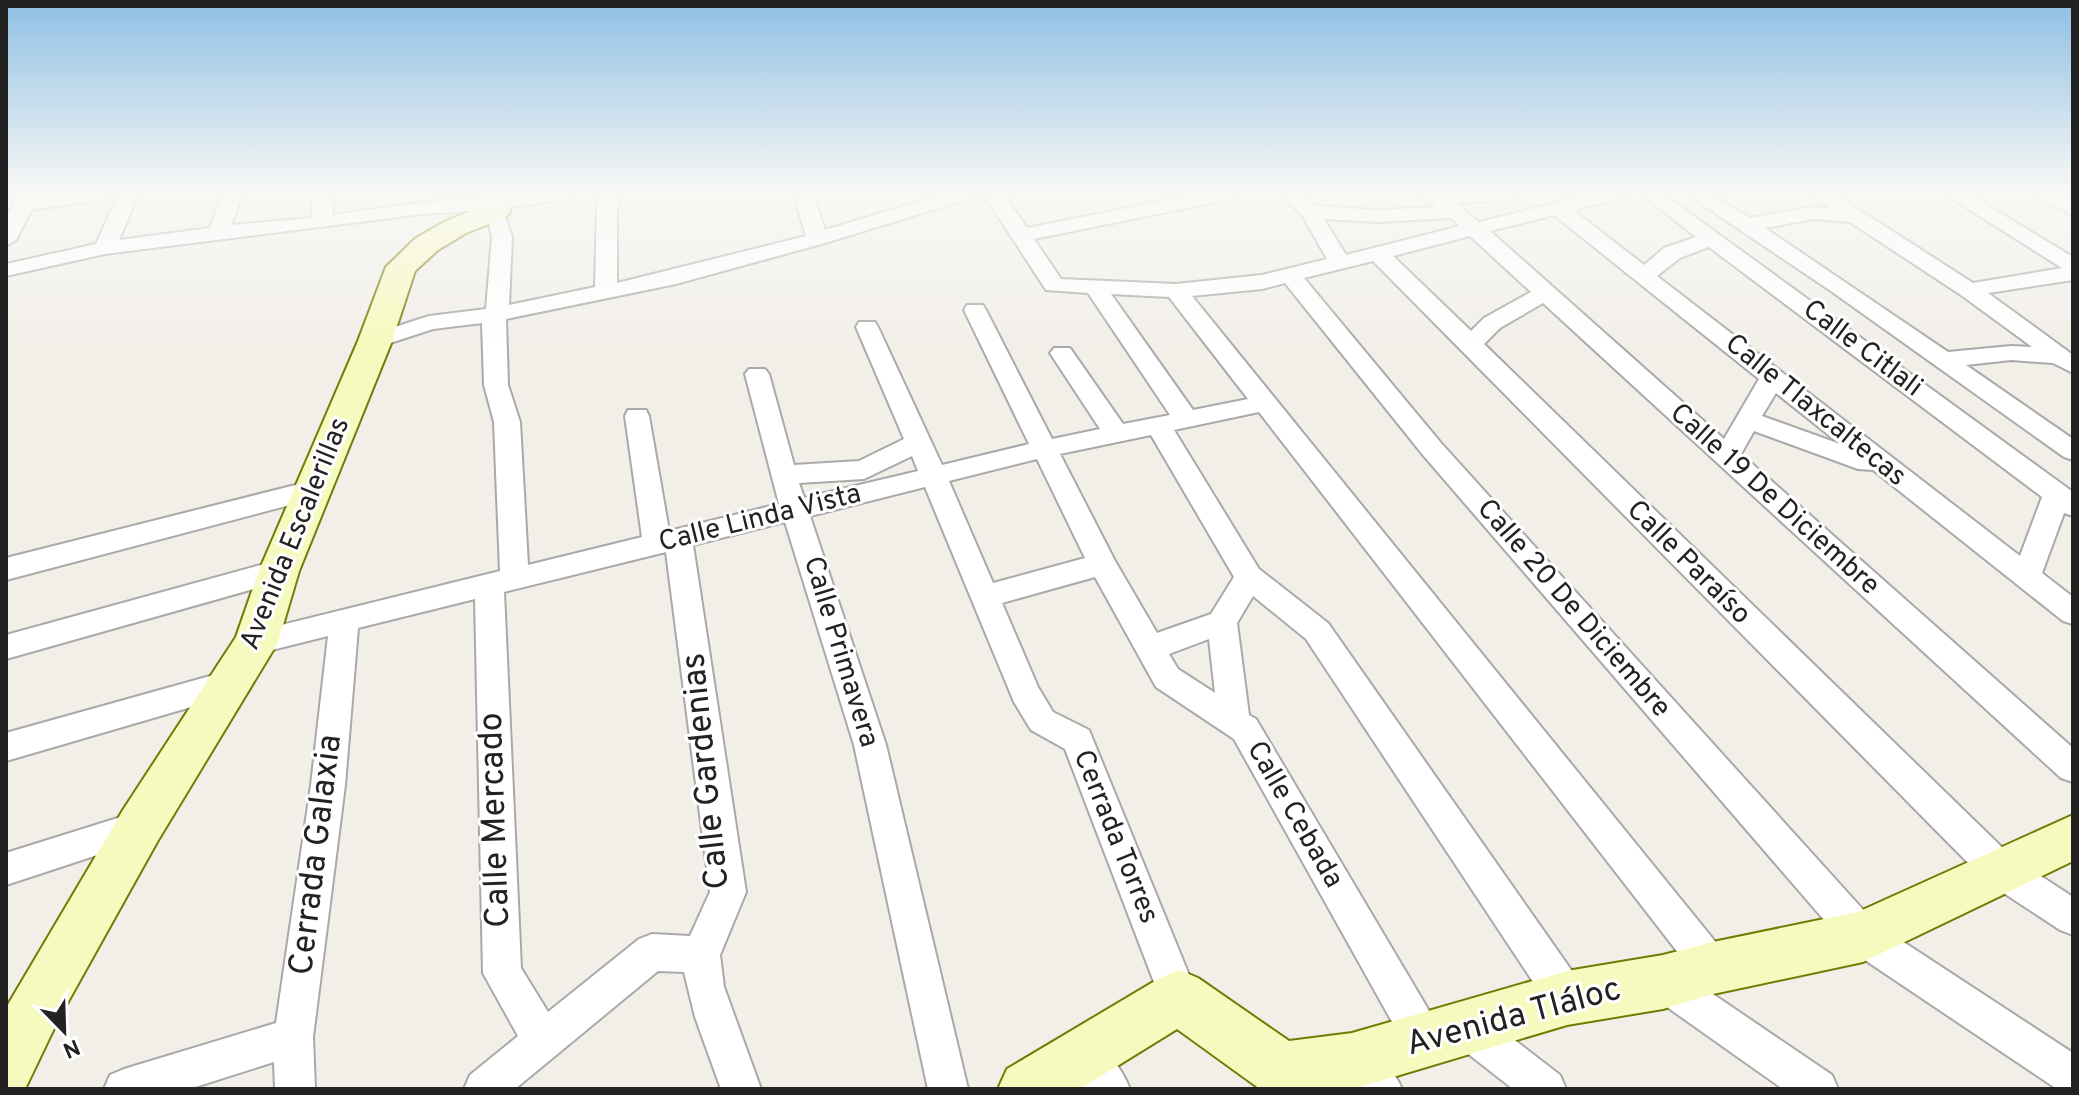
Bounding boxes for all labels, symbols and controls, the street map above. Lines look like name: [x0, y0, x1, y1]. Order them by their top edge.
street label: Calle Citlali: [1795, 292, 1929, 406]
street label: Calle Tlaxcaltecas: [1717, 327, 1913, 495]
street label: Calle 19 De Diciembre: [1661, 396, 1887, 604]
street label: Avenida Escalerillas: [233, 412, 359, 656]
street label: Calle Linda Vista: [655, 476, 865, 562]
street label: Calle 20 De Diciembre: [1468, 492, 1678, 726]
street label: Calle Paraíso: [1618, 493, 1758, 633]
street label: Calle Primavera: [794, 552, 886, 752]
street label: Calle Gardenias: [673, 651, 741, 891]
street label: Calle Mercado: [471, 712, 521, 928]
street label: Cerrada Galaxia: [281, 732, 353, 978]
street label: Calle Cebada: [1237, 735, 1351, 895]
street label: Cerrada Torres: [1064, 745, 1166, 929]
street label: Avenida Tláloc: [1402, 969, 1626, 1067]
north arrow: [24, 991, 104, 1071]
text: N: [58, 1032, 83, 1063]

